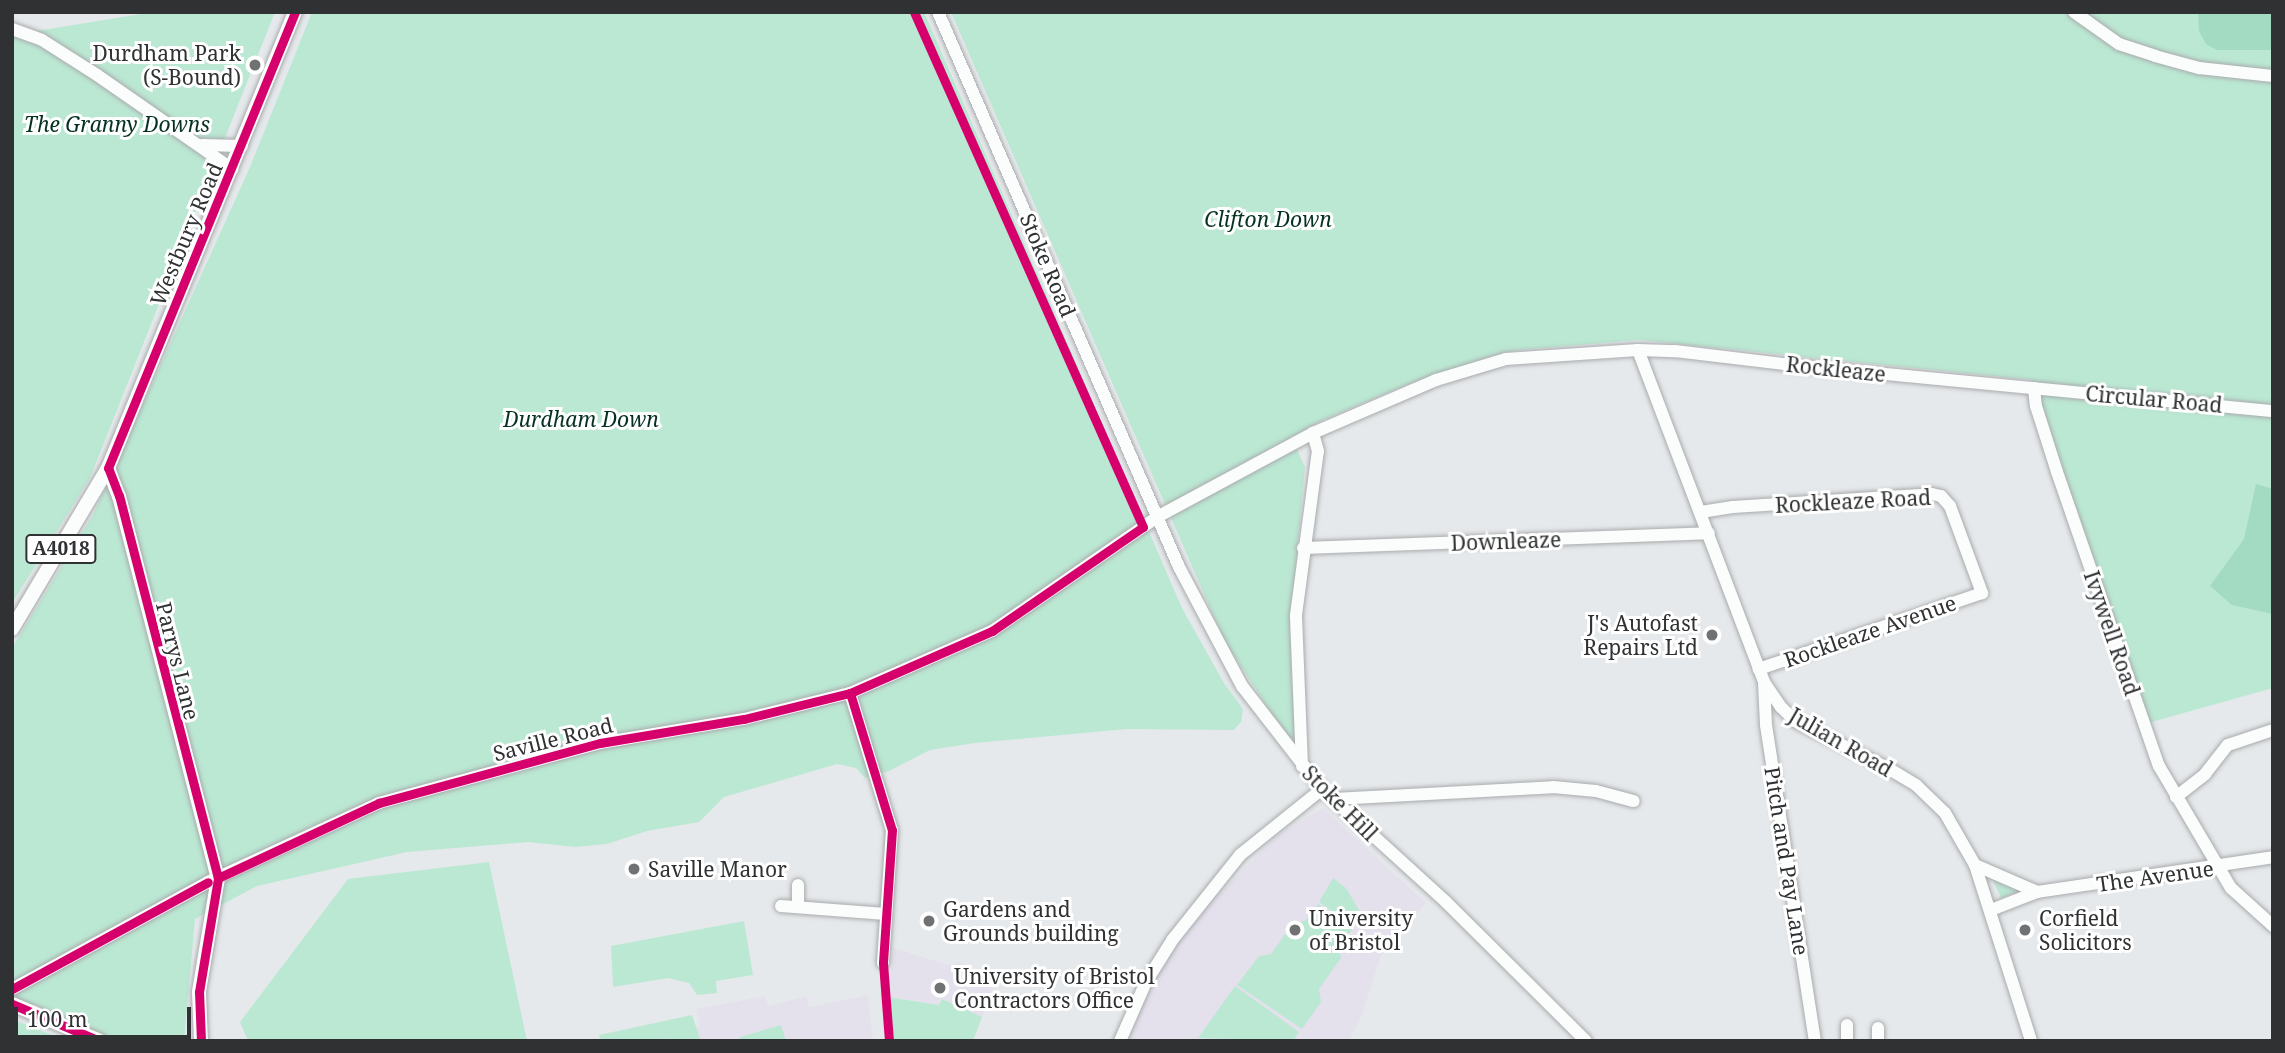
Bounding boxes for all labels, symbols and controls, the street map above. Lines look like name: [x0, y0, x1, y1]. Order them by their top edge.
place label: Durdham Park (S-Bound): [92, 40, 241, 90]
marker: Durdham Park (S-Bound): [247, 57, 263, 73]
park label: The Granny Downs: [24, 111, 210, 137]
street label: Westbury Road: [145, 159, 227, 309]
park label: Clifton Down: [1204, 206, 1332, 232]
street label: Stoke Road: [1015, 209, 1081, 321]
street label: Rockleaze: [1785, 351, 1887, 387]
street label: Circular Road: [2084, 380, 2224, 418]
park label: Durdham Down: [503, 406, 659, 432]
street label: Rockleaze Road: [1774, 484, 1932, 518]
street label: Downleaze: [1450, 526, 1562, 556]
road number: A4018: [24, 534, 98, 564]
street label: Ivywell Road: [2079, 567, 2145, 699]
street label: Rockleaze Avenue: [1781, 590, 1959, 672]
street label: Parrys Lane: [151, 599, 205, 723]
place label: J's Autofast Repairs Ltd: [1583, 610, 1698, 660]
marker: J's Autofast Repairs Ltd: [1704, 627, 1720, 643]
street label: Julian Road: [1785, 702, 1897, 782]
street label: Saville Road: [491, 712, 615, 766]
street label: Stoke Hill: [1297, 760, 1383, 846]
street label: Pitch and Pay Lane: [1760, 765, 1814, 957]
street label: The Avenue: [2095, 855, 2215, 897]
place label: Saville Manor: [648, 856, 787, 882]
marker: Saville Manor: [626, 861, 642, 877]
place label: Gardens and Grounds building: [943, 896, 1119, 946]
place label: University of Bristol: [1309, 905, 1413, 955]
place label: Corfield Solicitors: [2039, 905, 2132, 955]
marker: Gardens and Grounds building: [921, 913, 937, 929]
marker: University of Bristol: [1287, 922, 1303, 938]
marker: Corfield Solicitors: [2017, 922, 2033, 938]
place label: University of Bristol Contractors Office: [954, 963, 1155, 1013]
marker: University of Bristol Contractors Office: [932, 980, 948, 996]
scale bar: [18, 993, 194, 1038]
text: 100 m: [27, 1005, 88, 1033]

